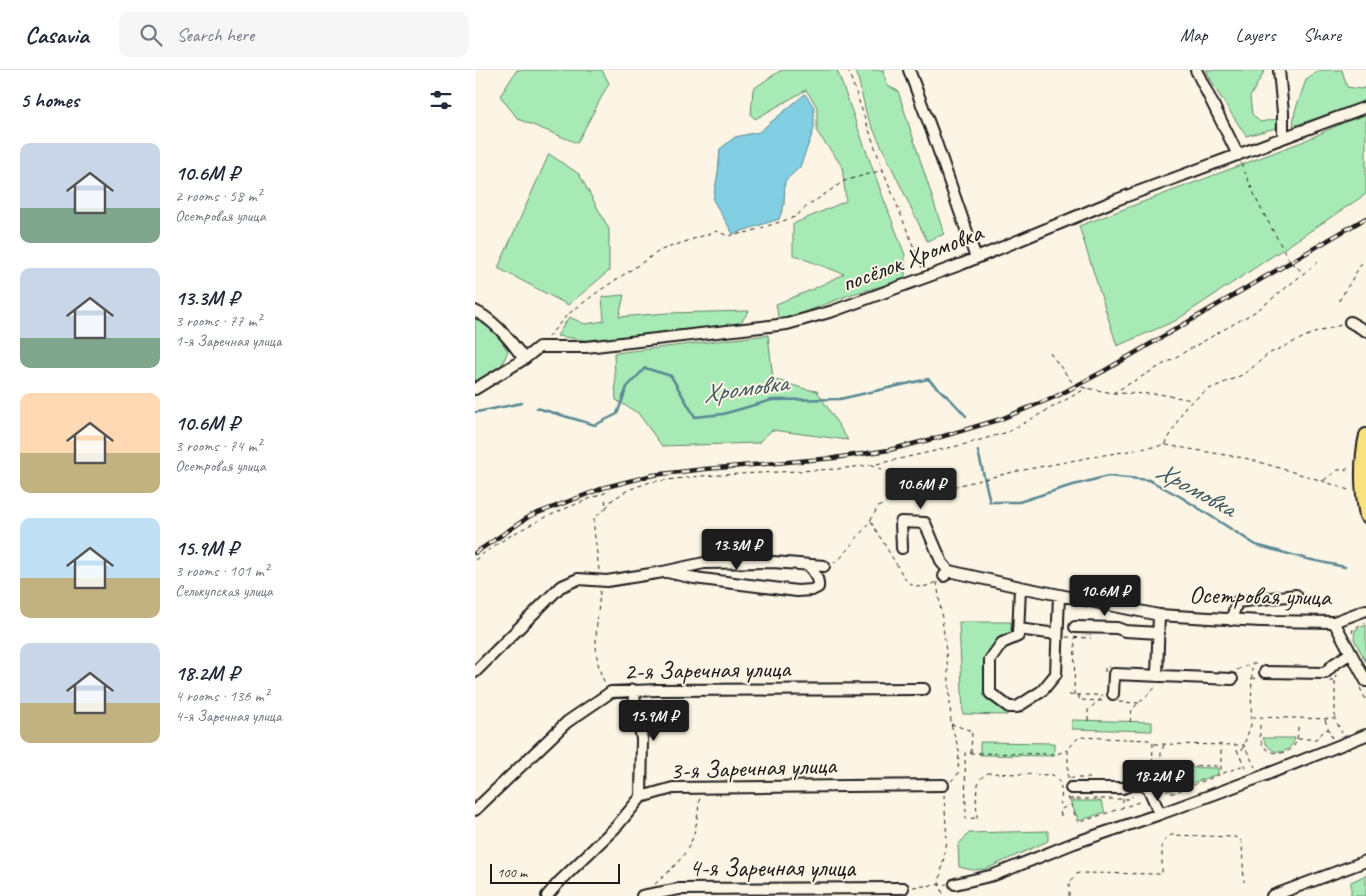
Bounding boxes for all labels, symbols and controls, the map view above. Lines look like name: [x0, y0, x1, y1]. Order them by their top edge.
search box: [119, 12, 469, 57]
text: Casavia: [25, 20, 89, 50]
icon: search: [137, 21, 165, 49]
text: Search here: [177, 23, 254, 47]
text: Map: [1180, 24, 1208, 46]
text: Layers: [1236, 24, 1275, 46]
text: Share: [1303, 24, 1341, 46]
icon: filters: [427, 86, 455, 114]
text: 5 homes: [20, 87, 79, 113]
text: 10.6M ₽: [175, 160, 239, 186]
icon: home: [60, 163, 120, 223]
text: 2 rooms · 58 m²: [175, 186, 261, 206]
text: Осетровая улица: [175, 206, 266, 226]
street label: посёлок Хромовка: [837, 216, 989, 300]
text: 13.3M ₽: [175, 285, 239, 311]
icon: home: [60, 288, 120, 348]
text: 3 rooms · 77 m²: [175, 311, 261, 331]
text: 1-я Заречная улица: [175, 331, 281, 351]
water label: Хромовка: [700, 365, 793, 410]
text: 10.6M ₽: [175, 410, 239, 436]
icon: home: [60, 413, 120, 473]
text: 3 rooms · 74 m²: [175, 436, 261, 456]
water label: Хромовка: [1151, 454, 1244, 526]
text: Осетровая улица: [175, 456, 266, 476]
pin: 10.6M ₽: [875, 468, 967, 510]
text: 10.6M ₽: [897, 474, 945, 494]
pin: 13.3M ₽: [691, 528, 783, 571]
text: 15.9M ₽: [175, 535, 238, 561]
text: 13.3M ₽: [713, 535, 761, 555]
icon: home: [60, 538, 120, 598]
text: 3 rooms · 101 m²: [175, 561, 269, 581]
pin: 10.6M ₽: [1059, 574, 1151, 617]
street label: Осетровая улица: [1189, 579, 1333, 613]
text: Селькупская улица: [175, 581, 273, 601]
text: 10.6M ₽: [1081, 581, 1129, 601]
street label: 2-я Заречная улица: [624, 653, 792, 687]
text: 18.2M ₽: [175, 660, 239, 686]
icon: home: [60, 663, 120, 723]
text: 4 rooms · 136 m²: [175, 686, 269, 706]
pin: 15.9M ₽: [608, 700, 700, 742]
text: 4-я Заречная улица: [175, 706, 281, 726]
text: 15.9M ₽: [630, 706, 678, 726]
street label: 3-я Заречная улица: [669, 749, 839, 787]
pin: 18.2M ₽: [1112, 760, 1204, 802]
text: 18.2M ₽: [1134, 766, 1182, 786]
street label: 4-я Заречная улица: [689, 852, 857, 884]
scale bar: [490, 861, 620, 884]
text: 100 m: [497, 864, 527, 881]

